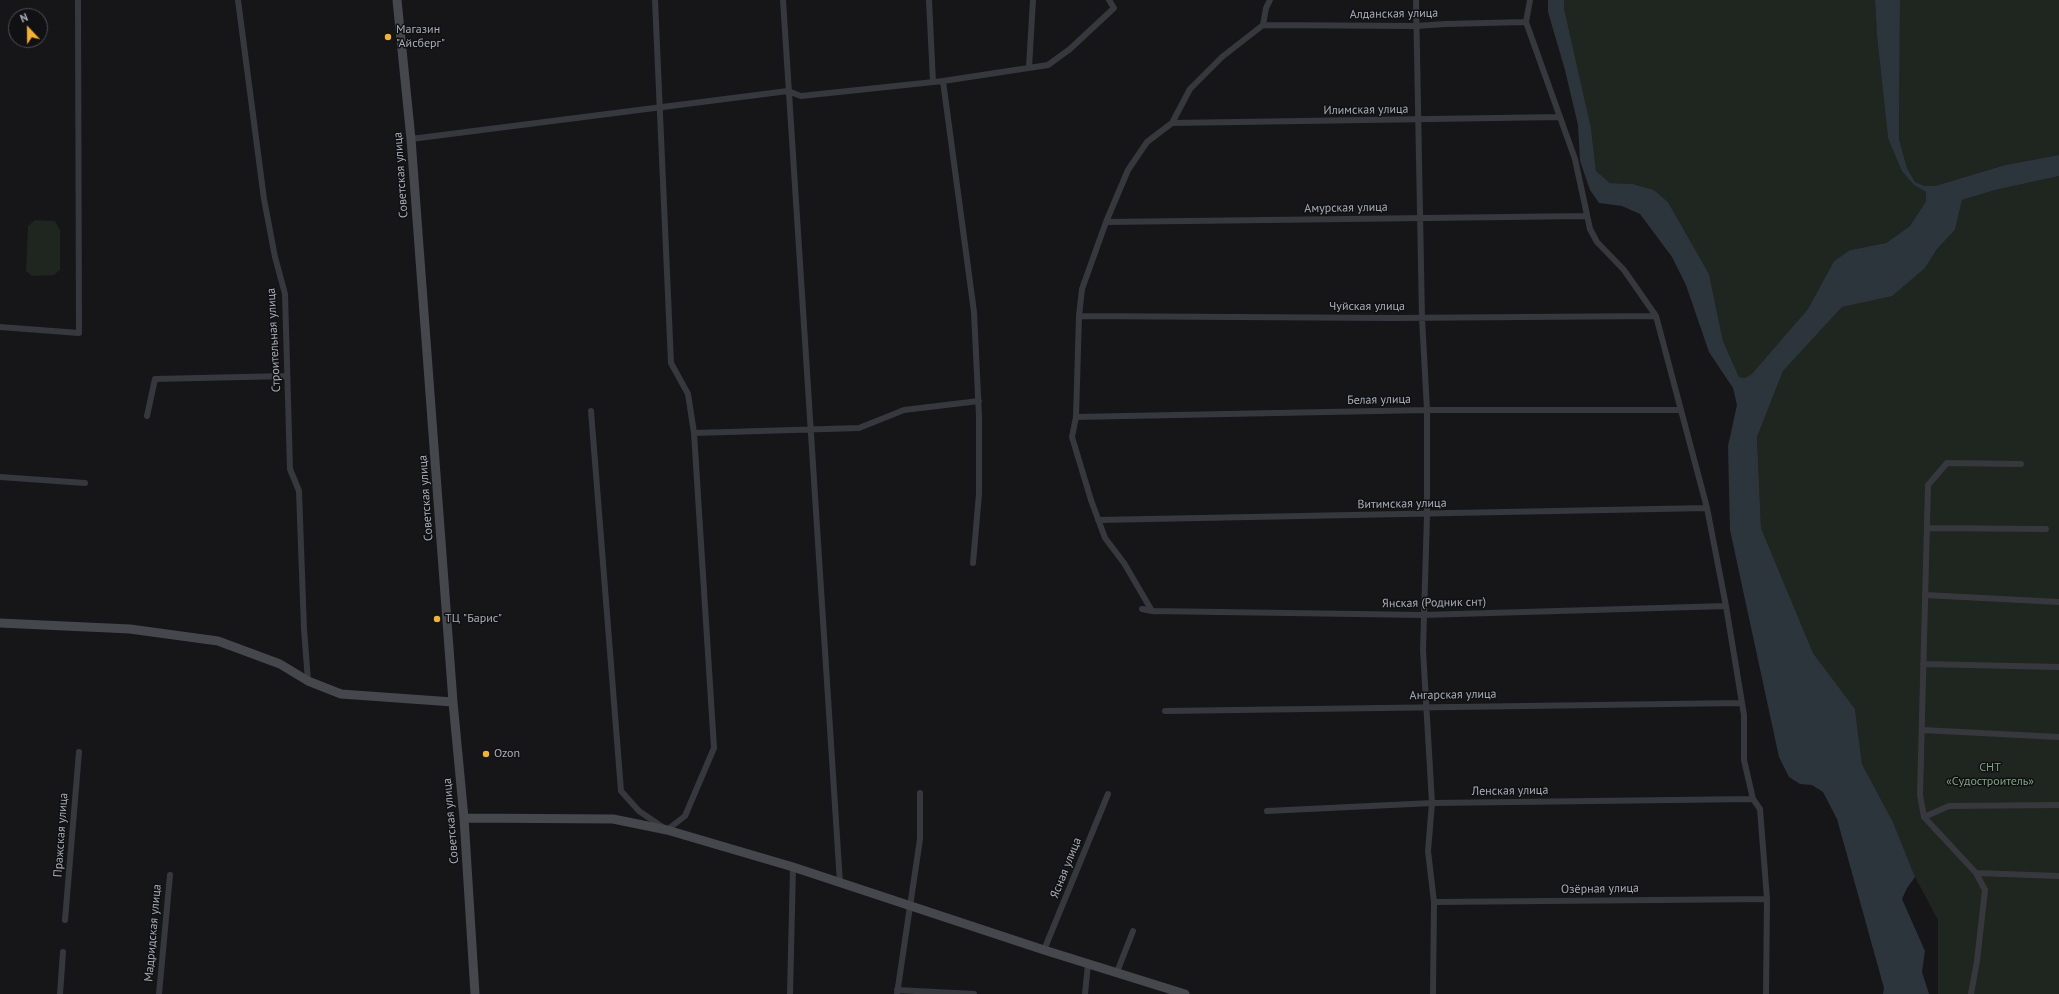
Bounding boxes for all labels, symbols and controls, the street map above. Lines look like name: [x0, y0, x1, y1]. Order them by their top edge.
street label: Алданская улица: [1350, 6, 1438, 22]
north arrow: [8, 8, 48, 48]
text: N: [18, 10, 30, 26]
place label: Магазин "Айсберг": [396, 23, 445, 51]
marker: Магазин "Айсберг": [383, 32, 393, 42]
street label: Илимская улица: [1323, 102, 1409, 118]
street label: Советская улица: [391, 132, 411, 218]
street label: Амурская улица: [1304, 200, 1388, 216]
street label: Строительная улица: [264, 288, 284, 392]
street label: Чуйская улица: [1329, 300, 1405, 314]
street label: Белая улица: [1347, 392, 1411, 408]
street label: Советская улица: [416, 455, 436, 541]
street label: Витимская улица: [1357, 496, 1447, 512]
street label: Янская (Родник снт): [1382, 595, 1486, 611]
place label: ТЦ "Барис": [445, 612, 502, 626]
marker: ТЦ "Барис": [432, 614, 442, 624]
street label: Ангарская улица: [1409, 687, 1497, 703]
place label: Ozon: [494, 747, 520, 761]
marker: Ozon: [481, 749, 491, 759]
park label: СНТ «Судостроитель»: [1946, 761, 2034, 789]
street label: Советская улица: [440, 777, 462, 865]
street label: Ленская улица: [1472, 783, 1548, 799]
street label: Пражская улица: [51, 792, 71, 878]
street label: Ясная улица: [1047, 836, 1085, 900]
street label: Озёрная улица: [1561, 881, 1639, 897]
street label: Мадридская улица: [142, 884, 164, 982]

